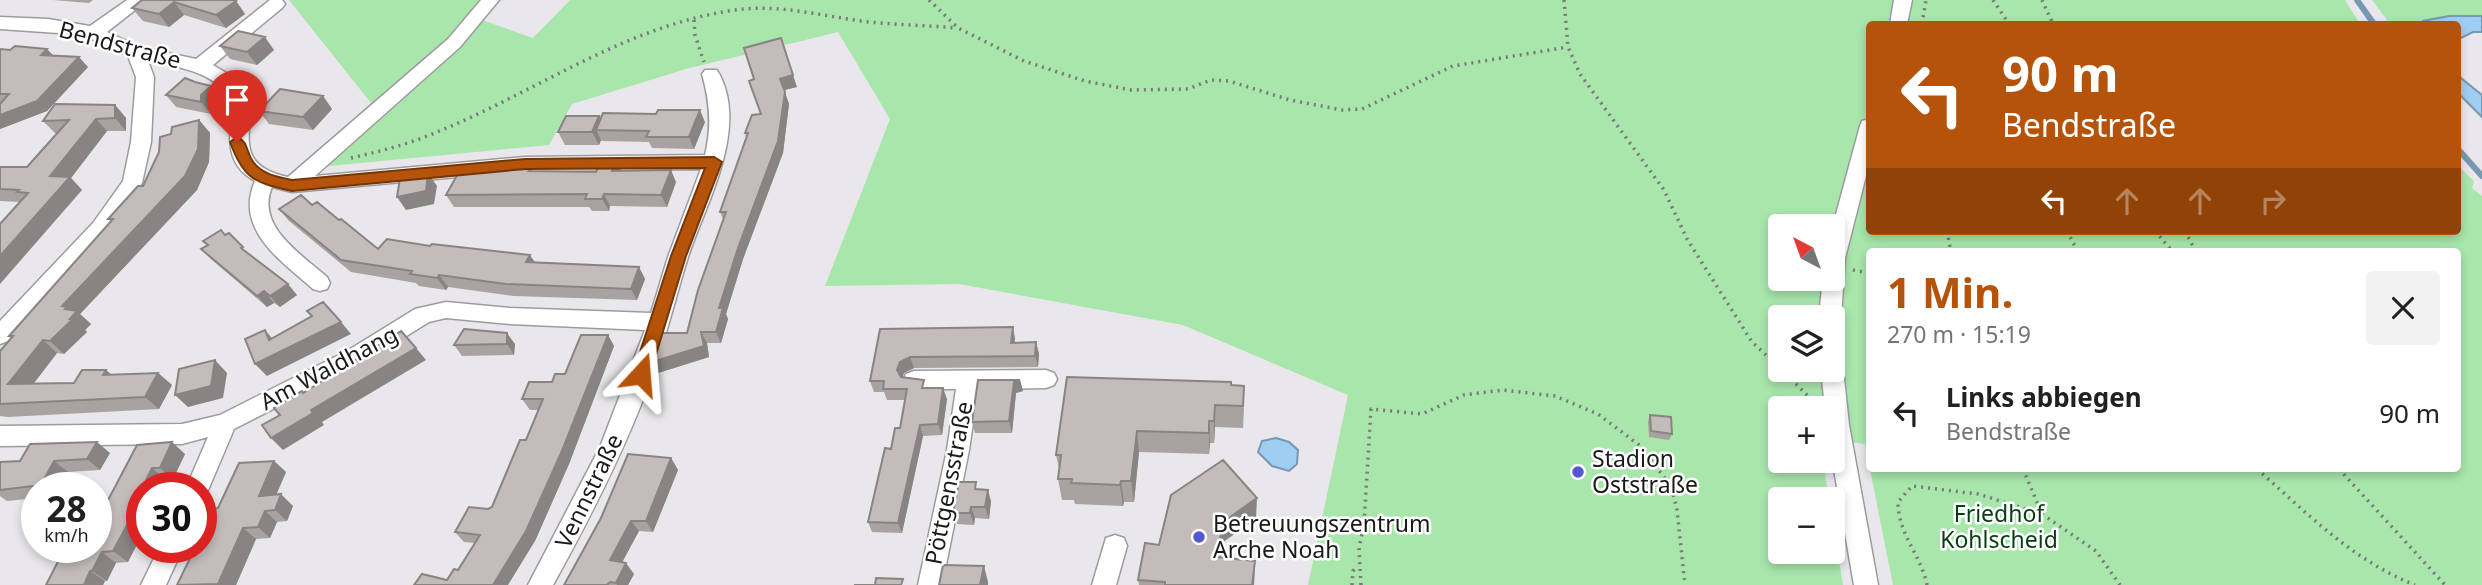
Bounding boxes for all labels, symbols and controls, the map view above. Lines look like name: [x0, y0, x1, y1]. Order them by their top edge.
street label: Bendstraße: [56, 12, 185, 76]
text: 90 m: [2002, 40, 2119, 106]
icon: left: [1887, 49, 1978, 140]
pin: [207, 70, 267, 142]
icon: arrive: [218, 81, 256, 119]
text: Bendstraße: [2002, 103, 2176, 146]
icon: left: [2035, 182, 2073, 220]
icon: ahead: [2108, 182, 2146, 220]
icon: ahead: [2181, 182, 2219, 220]
icon: right: [2254, 182, 2292, 220]
north arrow: [1768, 214, 1844, 290]
map controls: [1768, 214, 1845, 564]
text: 1 Min.: [1887, 263, 2013, 320]
button: close: [2366, 271, 2440, 345]
button: layers: [1768, 305, 1845, 382]
street label: Am Waldhang: [254, 317, 403, 417]
text: 270 m · 15:19: [1887, 318, 2031, 350]
position arrow: [604, 337, 678, 411]
text: Links abbiegen: [1946, 379, 2142, 415]
icon: left: [1887, 394, 1925, 432]
text: 90 m: [2379, 395, 2440, 431]
button: +: [1768, 396, 1845, 473]
street label: Pöttgensstraße: [917, 399, 980, 567]
text: Bendstraße: [1946, 415, 2071, 447]
street label: Vennstraße: [547, 428, 630, 553]
place label: Stadion Oststraße: [1592, 442, 1698, 500]
marker: Stadion Oststraße: [1570, 464, 1586, 480]
speed limit sign: 30: [126, 472, 217, 563]
text: 28: [46, 485, 87, 532]
button: −: [1768, 487, 1845, 564]
park label: Friedhof Kohlscheid: [1940, 497, 2058, 555]
place label: Betreuungszentrum Arche Noah: [1213, 507, 1431, 565]
text: km/h: [44, 523, 89, 547]
marker: Betreuungszentrum Arche Noah: [1191, 529, 1207, 545]

